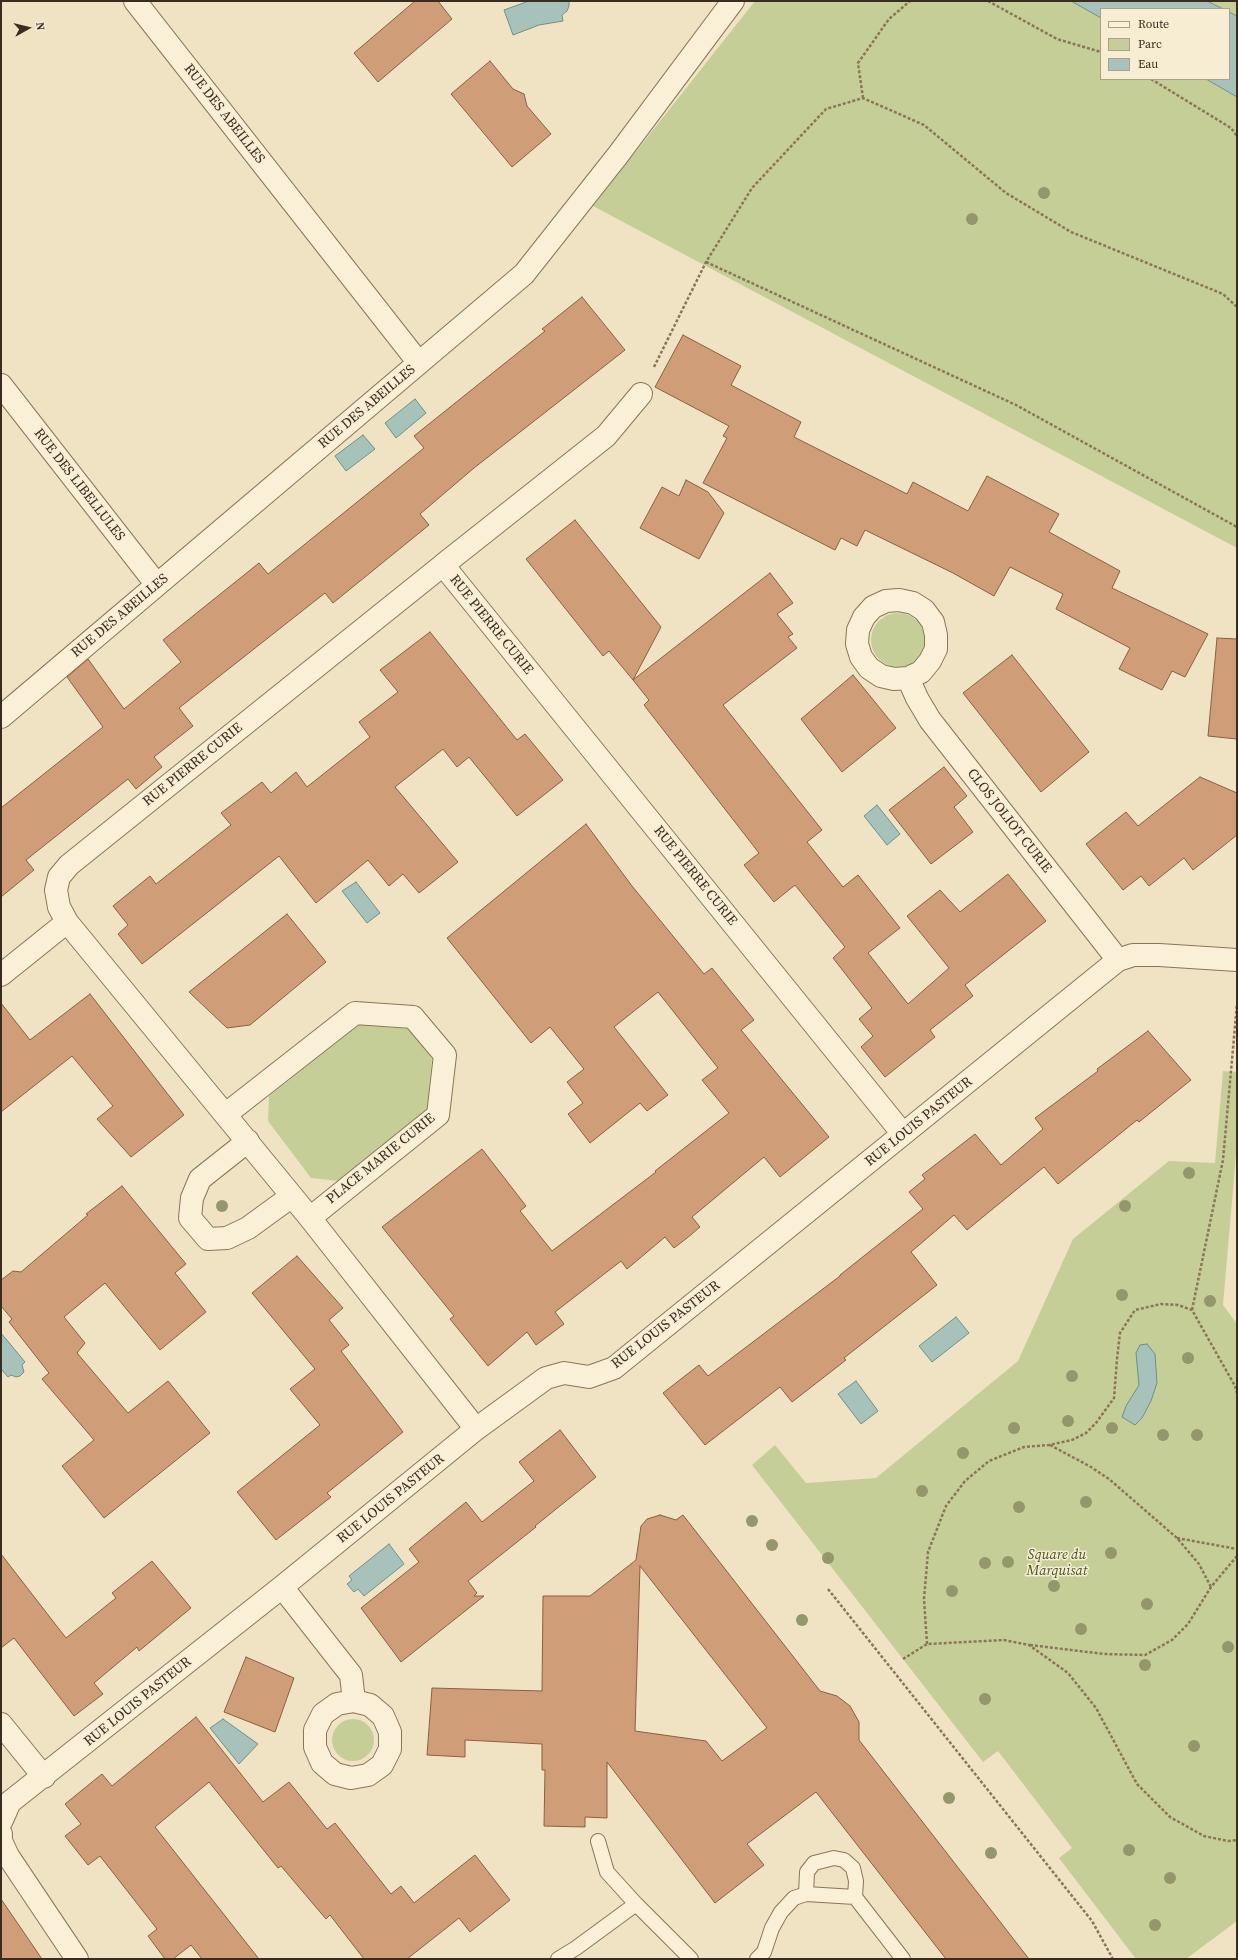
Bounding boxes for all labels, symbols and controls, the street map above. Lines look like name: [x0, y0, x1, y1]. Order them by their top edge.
north arrow: [8, 8, 48, 48]
legend: [1100, 8, 1230, 80]
text: Route: [1138, 16, 1169, 32]
text: N: [32, 21, 48, 31]
text: Parc: [1138, 36, 1162, 52]
text: Eau: [1138, 56, 1158, 72]
street label: RUE DES ABEILLES: [180, 61, 268, 167]
street label: RUE DES ABEILLES: [315, 361, 419, 453]
street label: RUE DES LIBELLULES: [30, 425, 128, 545]
street label: RUE DES ABEILLES: [68, 570, 172, 662]
street label: RUE PIERRE CURIE: [446, 572, 536, 678]
street label: RUE PIERRE CURIE: [140, 720, 246, 810]
street label: CLOS JOLIOT CURIE: [963, 766, 1055, 876]
street label: RUE PIERRE CURIE: [650, 823, 740, 929]
street label: RUE LOUIS PASTEUR: [862, 1074, 976, 1170]
street label: PLACE MARIE CURIE: [323, 1110, 439, 1208]
street label: RUE LOUIS PASTEUR: [608, 1277, 724, 1373]
street label: RUE LOUIS PASTEUR: [334, 1451, 448, 1547]
park label: Square du Marquisat: [1027, 1547, 1087, 1580]
street label: RUE LOUIS PASTEUR: [81, 1654, 195, 1750]

